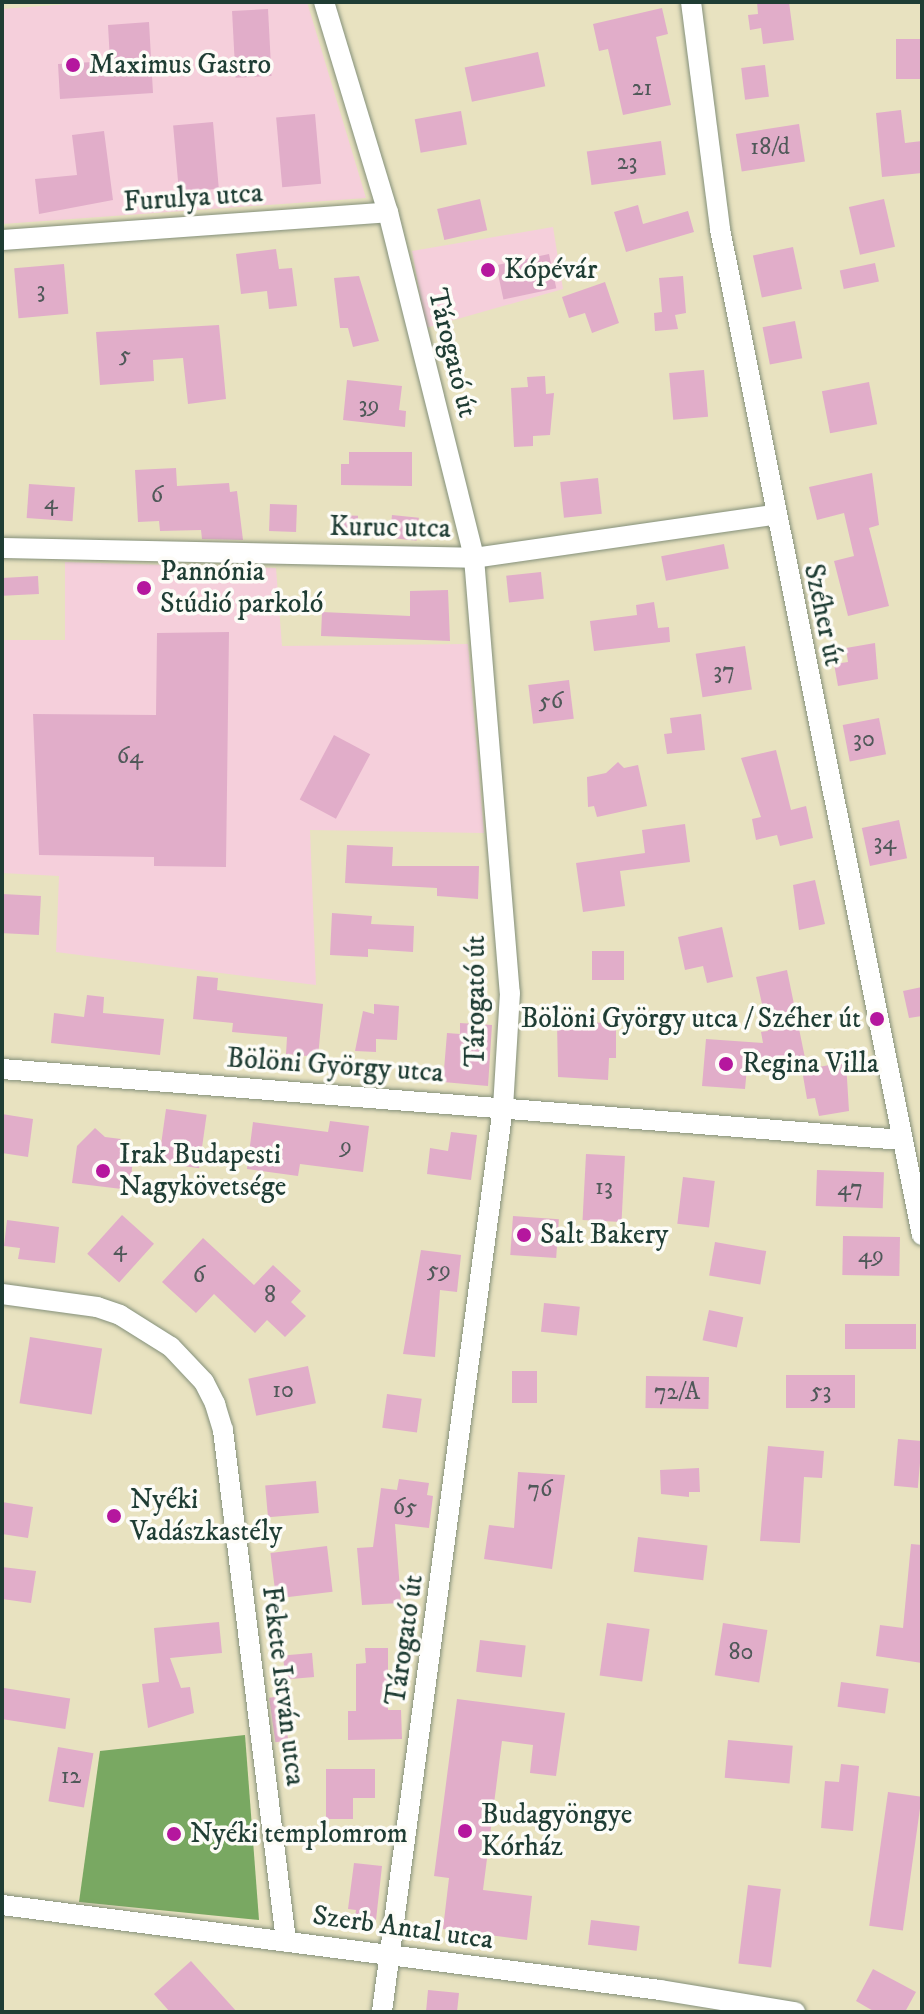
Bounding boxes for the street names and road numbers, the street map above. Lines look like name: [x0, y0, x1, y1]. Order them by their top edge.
street label: Furulya utca: [122, 176, 264, 220]
street label: Tárogató út: [420, 285, 484, 421]
street label: Kuruc utca: [329, 510, 451, 546]
street label: Széher út: [796, 561, 850, 669]
street label: Tárogató út: [459, 935, 493, 1067]
street label: Bölöni György utca: [225, 1042, 445, 1090]
street label: Tárogató út: [379, 1572, 431, 1708]
street label: Fekete István utca: [254, 1584, 312, 1788]
street label: Szerb Antal utca: [311, 1899, 495, 1957]

